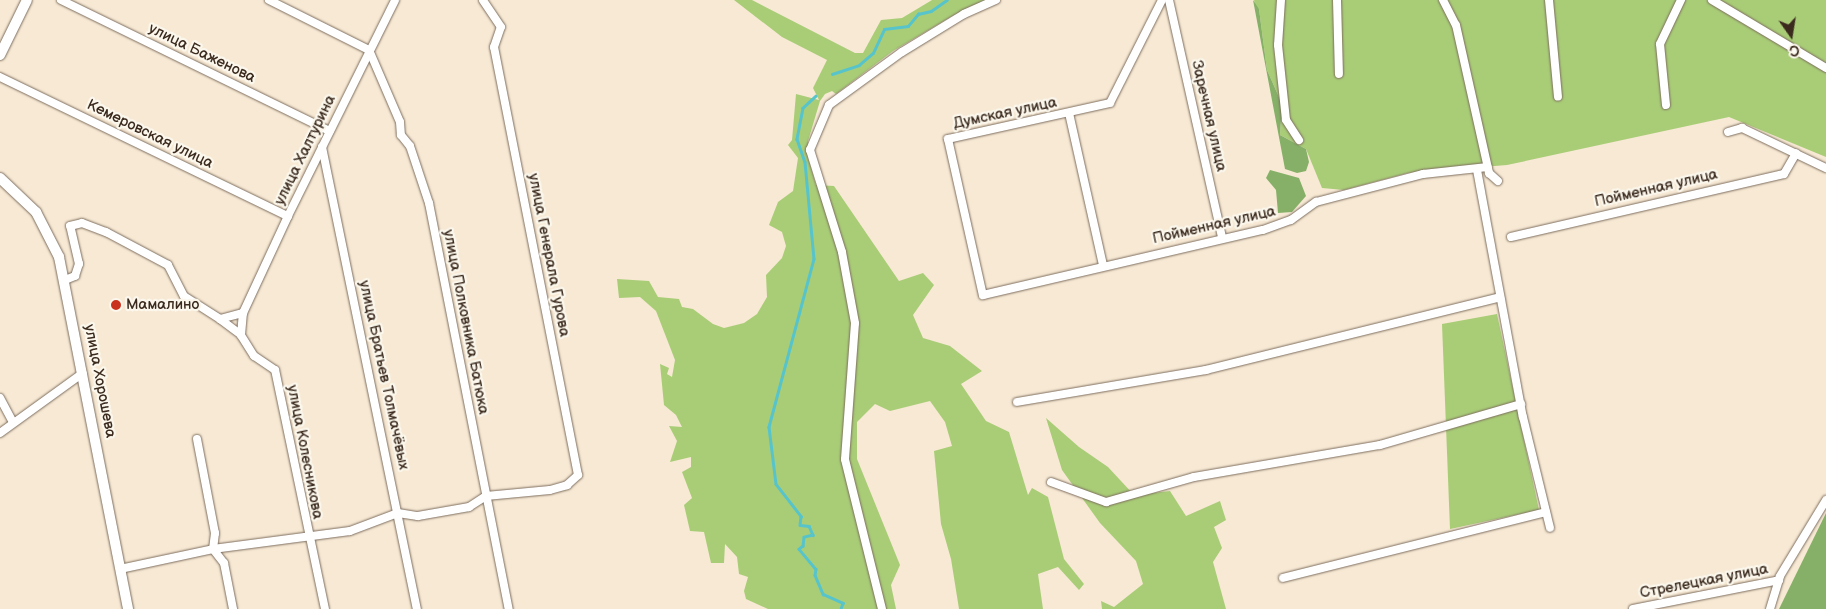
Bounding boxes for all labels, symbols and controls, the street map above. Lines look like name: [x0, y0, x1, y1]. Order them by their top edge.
north arrow: [1766, 10, 1816, 60]
street label: улица Баженова: [146, 19, 258, 87]
text: С: [1788, 41, 1801, 59]
street label: Заречная улица: [1187, 59, 1231, 173]
street label: улица Халтурина: [271, 92, 339, 208]
street label: Думская улица: [952, 93, 1058, 133]
street label: Кемеровская улица: [84, 96, 216, 172]
street label: Пойменная улица: [1593, 165, 1719, 211]
street label: улица Генерала Гурова: [524, 172, 574, 338]
street label: Пойменная улица: [1151, 202, 1277, 248]
street label: улица Полковника Батюка: [439, 228, 493, 416]
street label: улица Братьев Толмачёвых: [355, 279, 413, 471]
place label: Мамалино: [126, 296, 199, 314]
marker: Мамалино: [110, 299, 122, 311]
street label: улица Хорошева: [80, 323, 120, 439]
street label: улица Колесникова: [283, 383, 327, 521]
street label: Стрелецкая улица: [1638, 560, 1770, 602]

